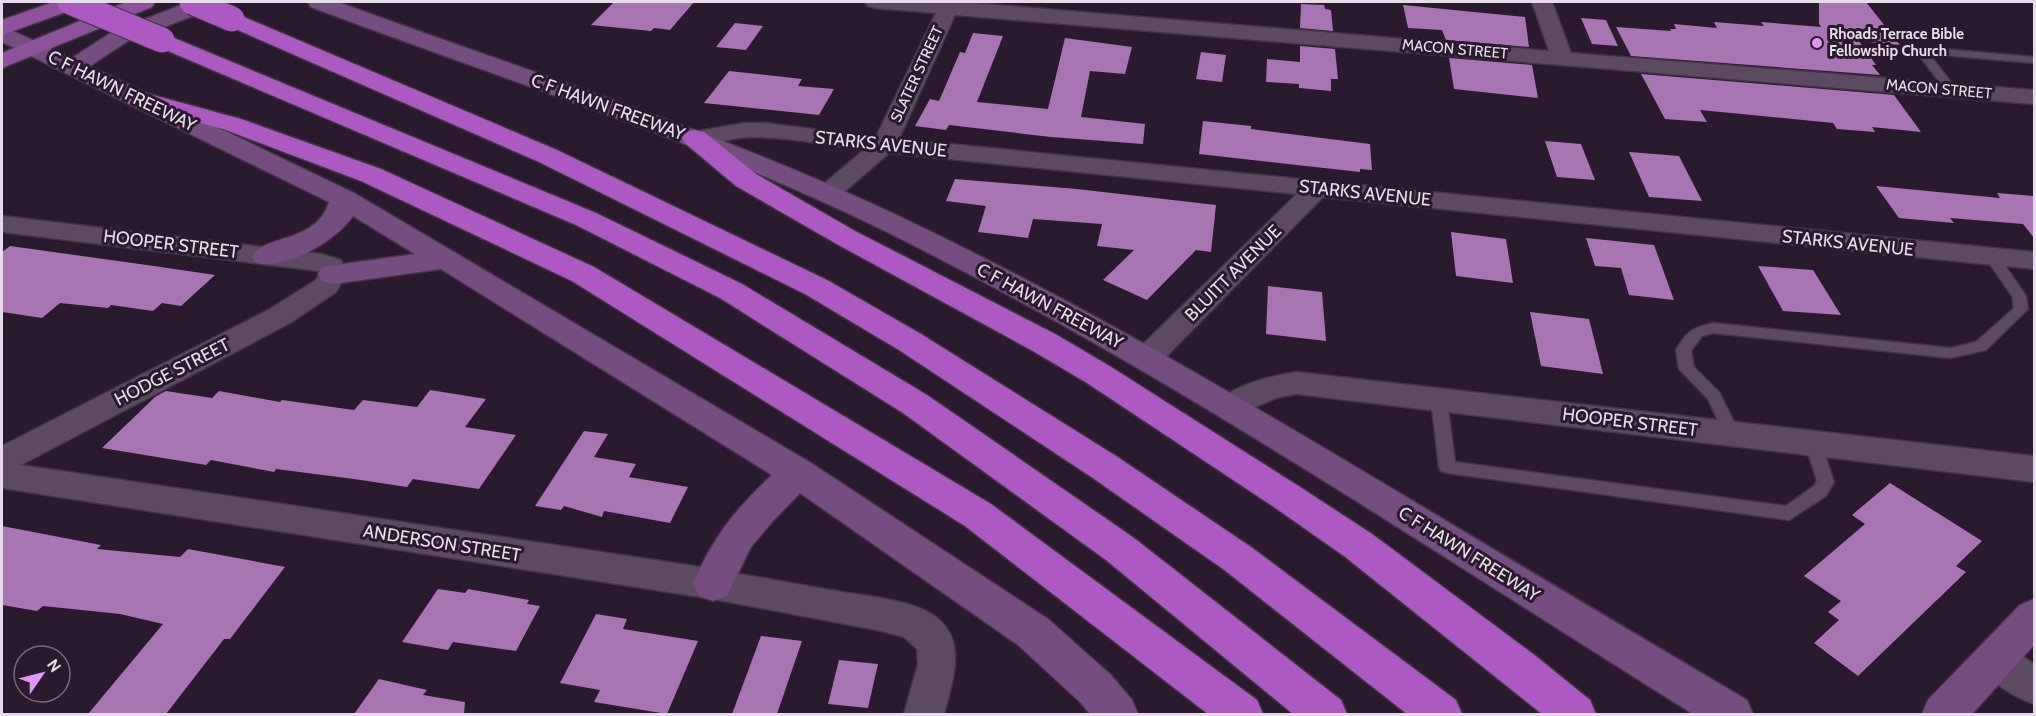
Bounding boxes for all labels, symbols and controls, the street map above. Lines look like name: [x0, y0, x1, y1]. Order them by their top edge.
street label: SLATER STREET: [887, 23, 947, 125]
place label: Rhoads Terrace Bible Fellowship Church: [1829, 25, 1964, 60]
street label: MACON STREET: [1401, 35, 1509, 63]
marker: Rhoads Terrace Bible Fellowship Church: [1810, 36, 1824, 50]
street label: C F HAWN FREEWAY: [44, 46, 200, 137]
street label: C F HAWN FREEWAY: [528, 69, 689, 145]
street label: MACON STREET: [1885, 75, 1993, 103]
street label: STARKS AVENUE: [814, 126, 948, 162]
street label: STARKS AVENUE: [1298, 175, 1432, 211]
street label: BLUITT AVENUE: [1180, 220, 1286, 326]
street label: HOOPER STREET: [102, 225, 240, 263]
street label: STARKS AVENUE: [1781, 225, 1915, 261]
street label: C F HAWN FREEWAY: [973, 258, 1127, 354]
street label: HODGE STREET: [111, 333, 234, 410]
street label: HOOPER STREET: [1561, 403, 1699, 441]
street label: C F HAWN FREEWAY: [1394, 502, 1544, 607]
street label: ANDERSON STREET: [362, 520, 523, 566]
north arrow: [12, 644, 72, 704]
text: N: [43, 656, 65, 676]

